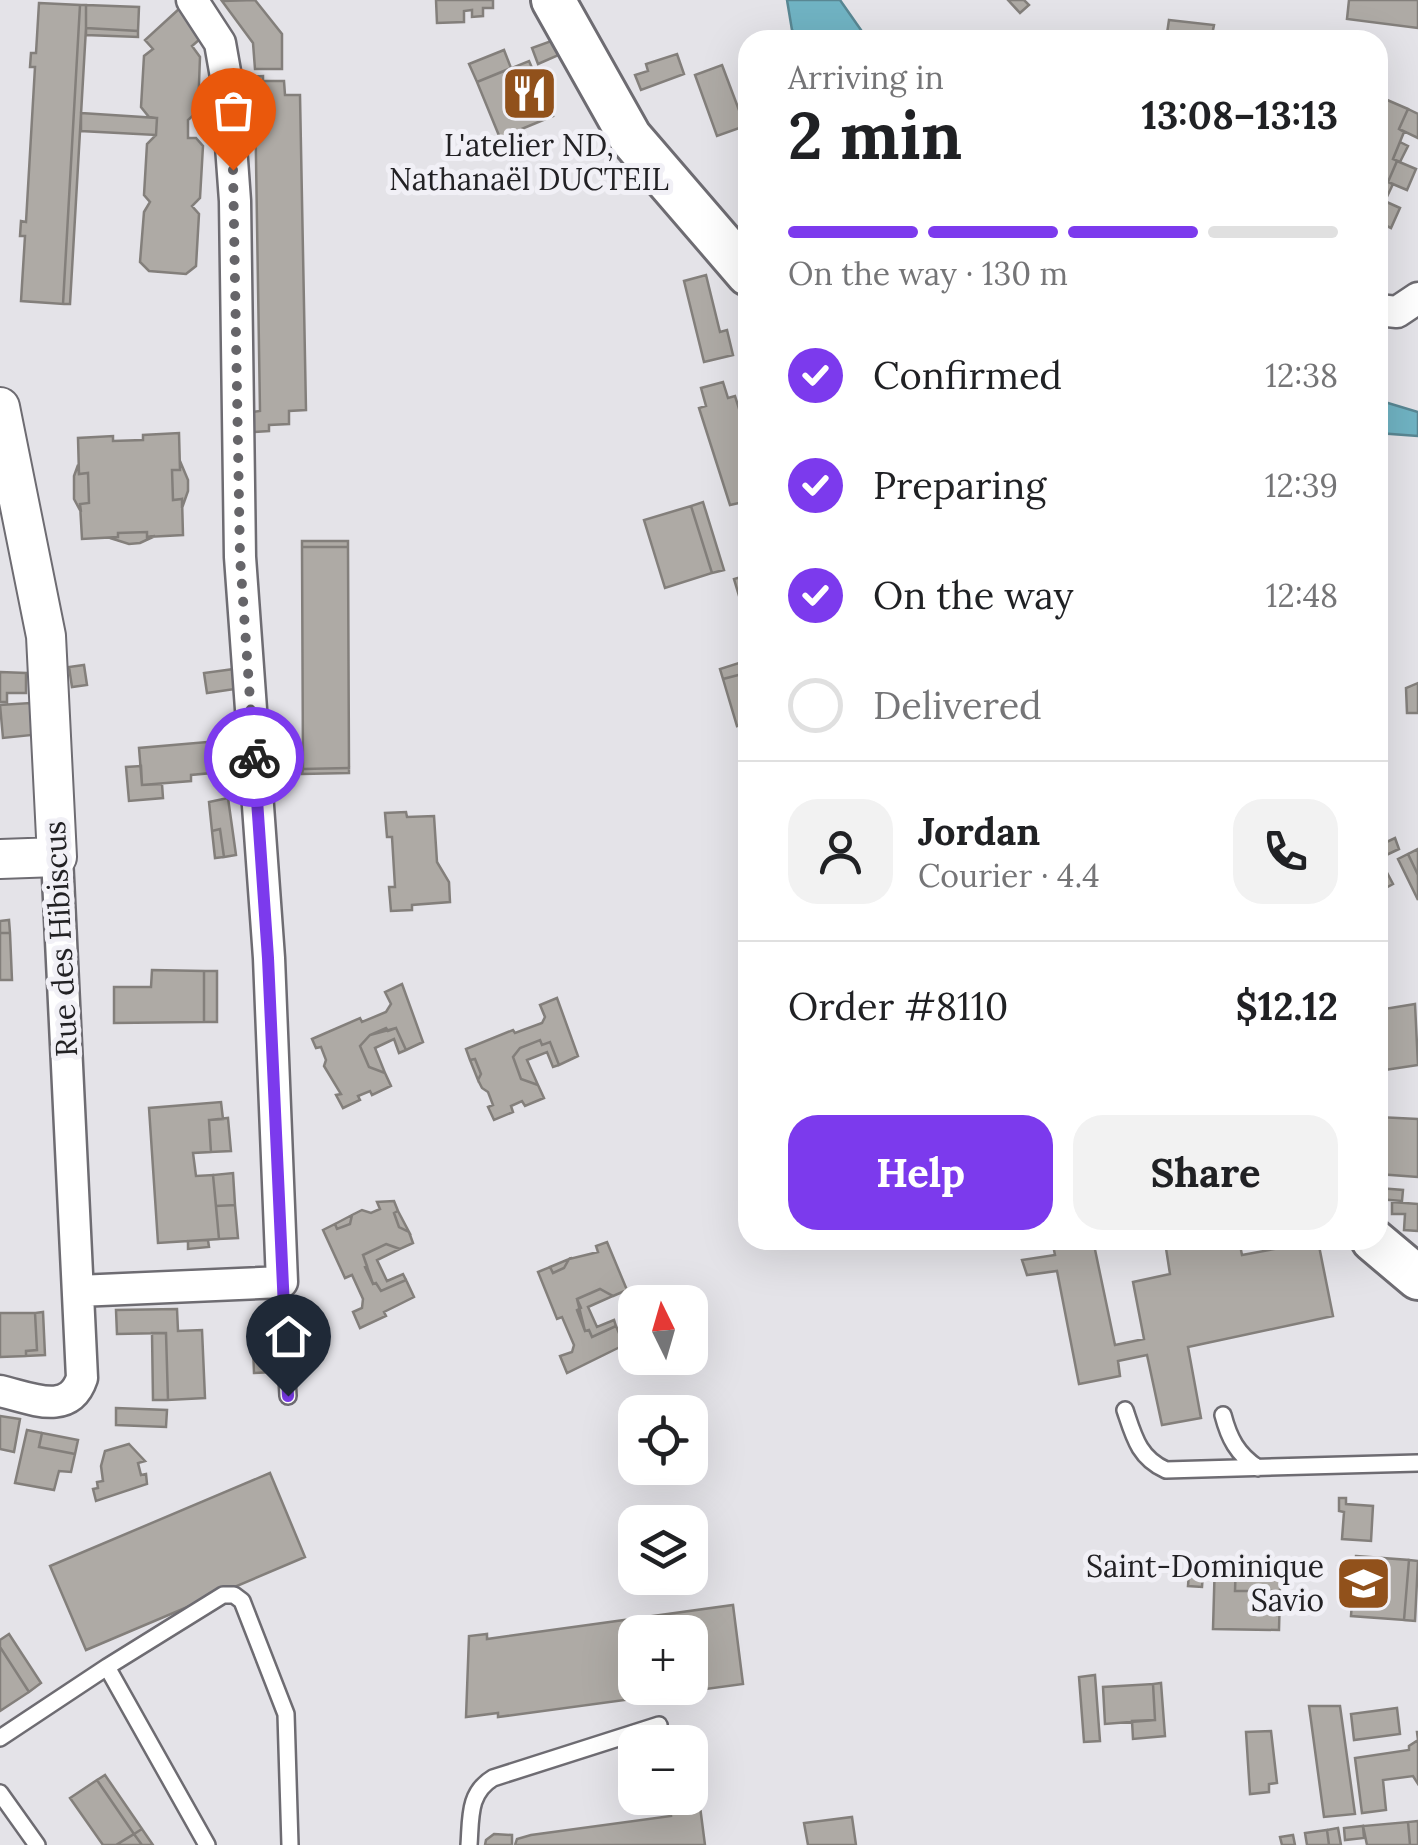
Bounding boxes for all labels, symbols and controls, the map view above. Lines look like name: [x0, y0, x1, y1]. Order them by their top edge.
text: Arriving in: [788, 57, 944, 98]
restaurant icon: L'atelier ND, Nathanaël DUCTEIL: [499, 63, 559, 123]
pin: [191, 68, 276, 171]
icon: bag: [206, 83, 261, 138]
text: 13:08–13:13: [1142, 91, 1338, 139]
text: 2 min: [788, 94, 962, 177]
place label: L'atelier ND, Nathanaël DUCTEIL: [389, 126, 669, 198]
text: On the way · 130 m: [788, 253, 1068, 294]
icon: check: [788, 348, 843, 403]
text: Confirmed: [873, 351, 1062, 399]
text: 12:38: [1265, 355, 1338, 396]
icon: check: [788, 458, 843, 513]
text: Preparing: [873, 461, 1046, 509]
text: 12:39: [1265, 465, 1338, 506]
icon: check: [788, 568, 843, 623]
text: On the way: [873, 571, 1074, 619]
text: 12:48: [1266, 575, 1338, 616]
text: Delivered: [873, 681, 1042, 729]
courier: [204, 707, 304, 807]
icon: bike: [227, 730, 282, 785]
button: person: [788, 799, 893, 904]
button: phone: [1233, 799, 1338, 904]
text: Jordan: [918, 807, 1040, 855]
street label: Rue des Hibiscus: [35, 820, 85, 1058]
text: Courier · 4.4: [918, 855, 1100, 896]
text: Order #8110: [788, 982, 1008, 1030]
text: $12.12: [1235, 982, 1338, 1030]
button: Help: [788, 1115, 1053, 1230]
button: Share: [1073, 1115, 1338, 1230]
north arrow: [618, 1285, 708, 1375]
map controls: [618, 1285, 708, 1815]
pin: [246, 1294, 331, 1397]
icon: home: [261, 1309, 316, 1364]
button: locate: [618, 1395, 708, 1485]
button: layers: [618, 1505, 708, 1595]
place label: Saint-Dominique Savio: [1086, 1547, 1324, 1619]
school or university icon: Saint-Dominique Savio: [1333, 1554, 1393, 1614]
button: +: [618, 1615, 708, 1705]
button: −: [618, 1725, 708, 1815]

